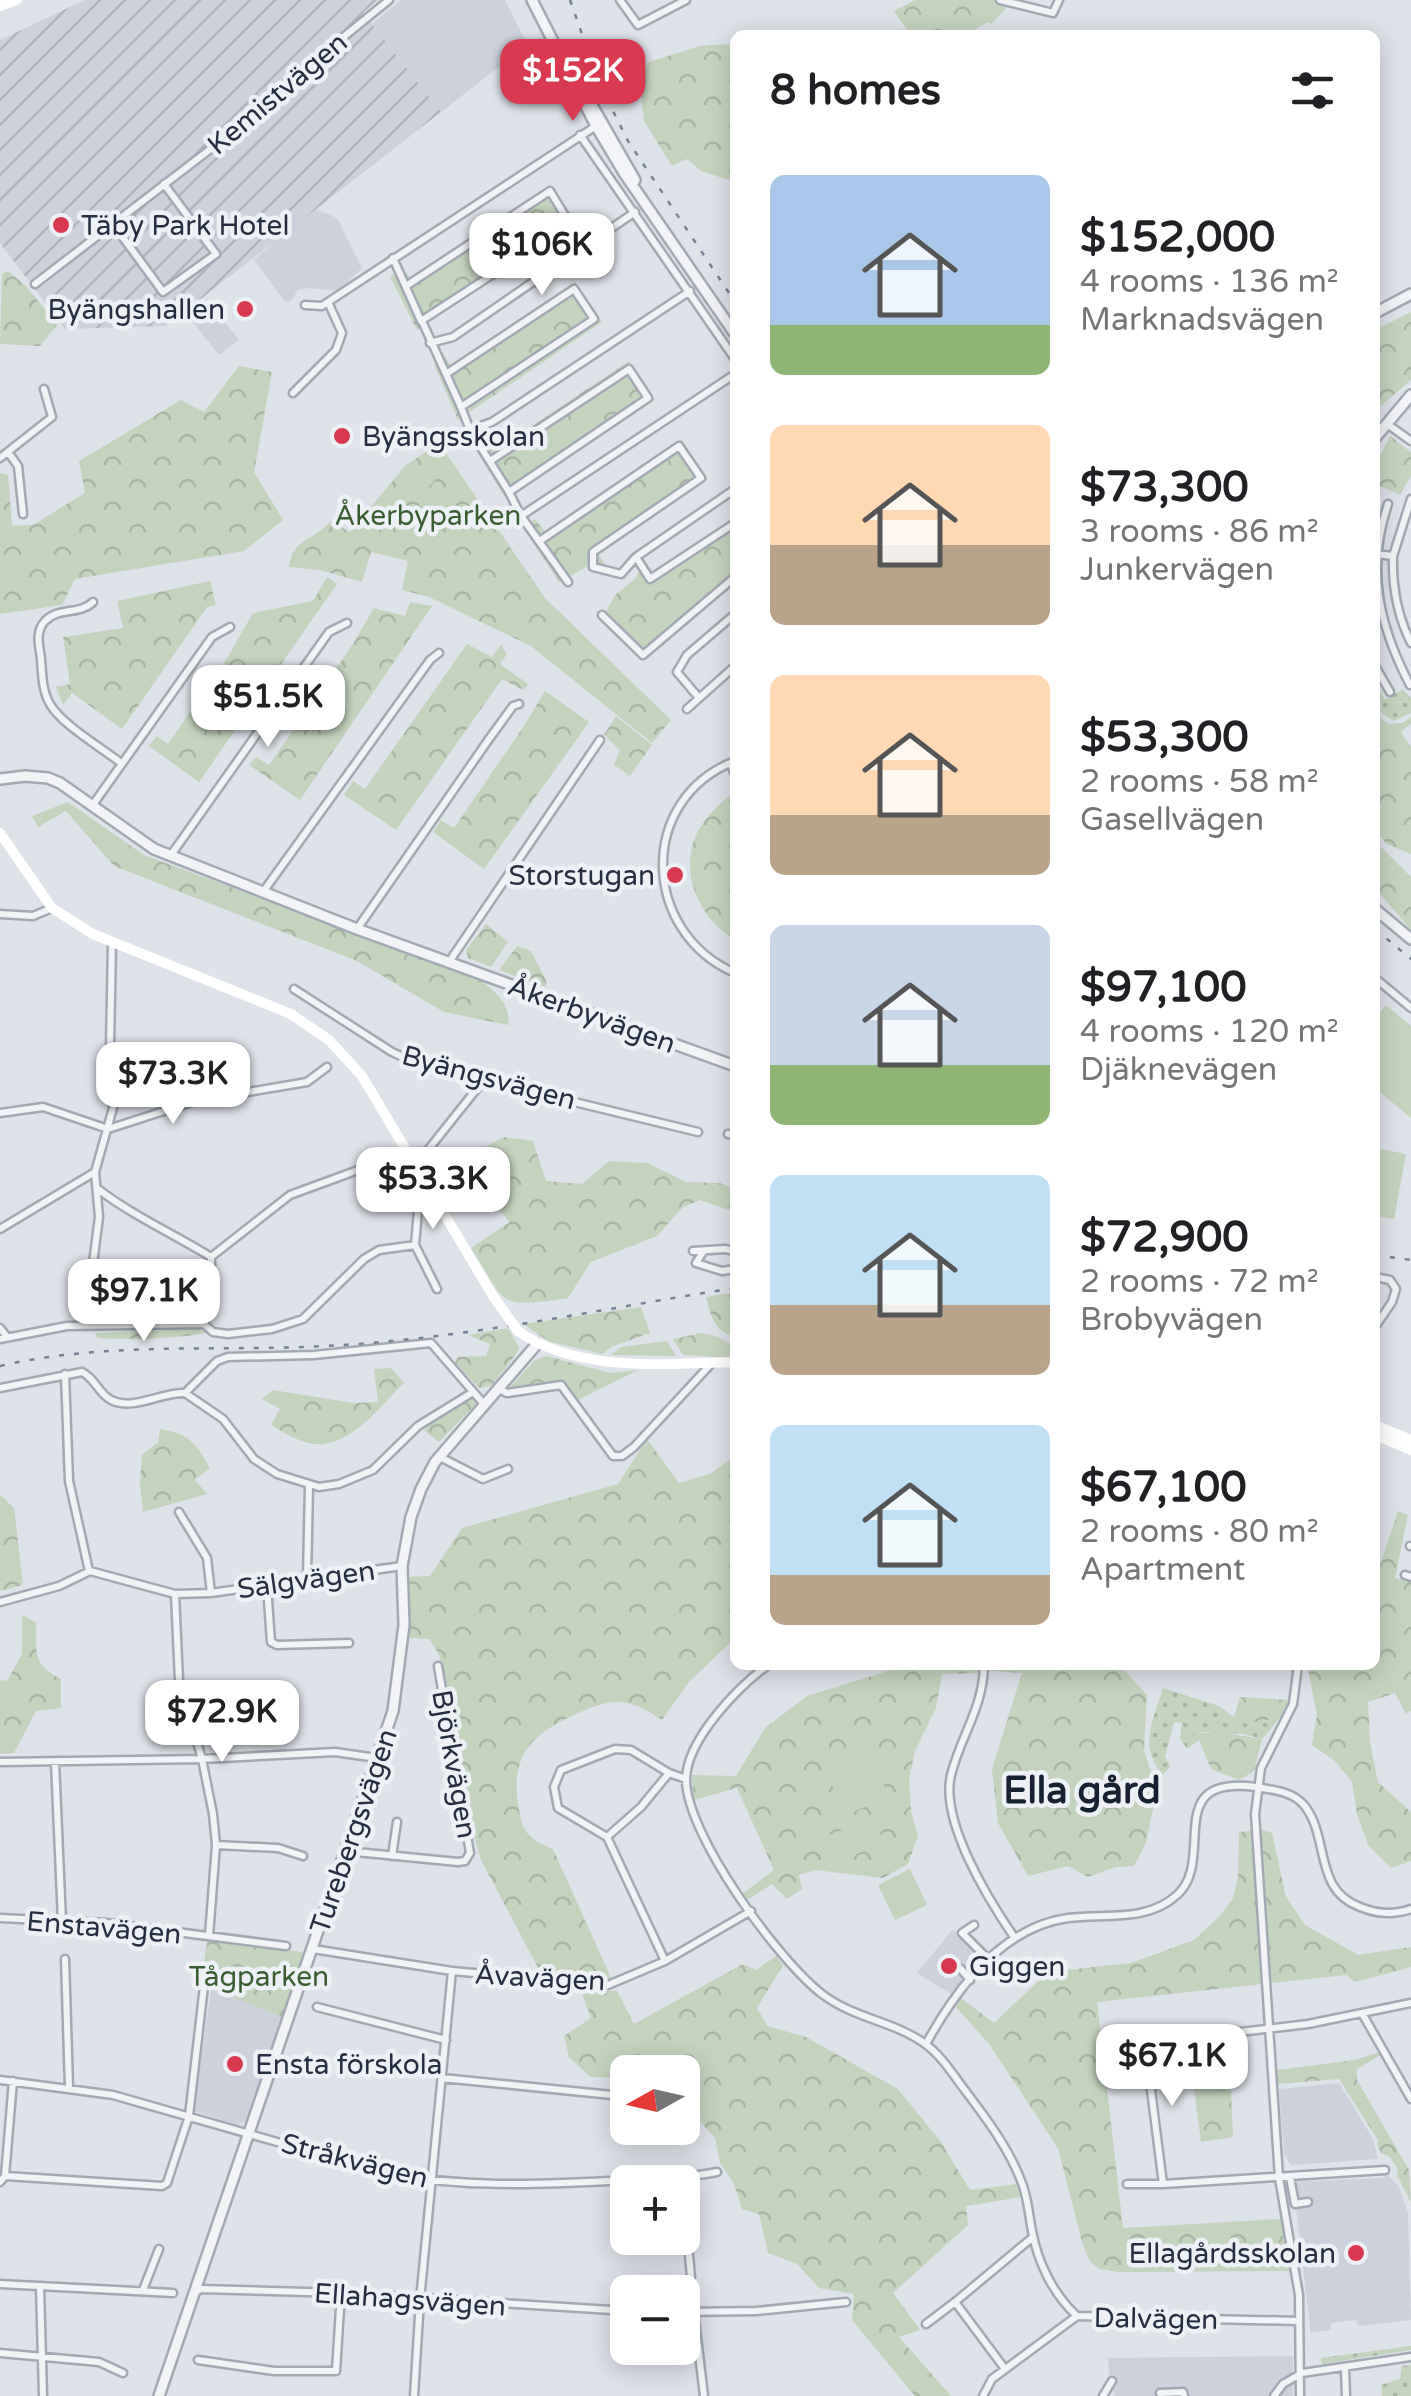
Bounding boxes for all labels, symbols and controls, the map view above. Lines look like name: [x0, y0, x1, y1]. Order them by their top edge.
street label: Kemistvägen: [201, 25, 355, 162]
pin: $152K: [503, 39, 643, 124]
text: $152K: [522, 52, 624, 90]
icon: filters: [1285, 63, 1340, 118]
text: 8 homes: [770, 65, 941, 116]
place label: Täby Park Hotel: [81, 209, 289, 243]
text: $152,000: [1080, 212, 1275, 263]
pin: $106K: [472, 213, 612, 298]
marker: Täby Park Hotel: [50, 214, 72, 236]
icon: home: [850, 215, 970, 335]
text: $106K: [491, 226, 593, 264]
text: 4 rooms · 136 m²: [1080, 263, 1339, 301]
place label: Byängshallen: [48, 293, 225, 327]
marker: Byängshallen: [234, 298, 256, 320]
text: Marknadsvägen: [1080, 301, 1324, 339]
place label: Byängsskolan: [362, 420, 545, 454]
marker: Byängsskolan: [331, 425, 353, 447]
text: $73,300: [1080, 462, 1249, 513]
icon: home: [850, 465, 970, 585]
park label: Åkerbyparken: [335, 498, 521, 533]
text: 3 rooms · 86 m²: [1080, 513, 1319, 551]
text: Junkervägen: [1080, 551, 1274, 589]
pin: $51.5K: [187, 665, 349, 750]
text: $51.5K: [213, 678, 323, 716]
text: $53,300: [1080, 712, 1249, 763]
icon: home: [850, 715, 970, 835]
text: 2 rooms · 58 m²: [1080, 763, 1319, 801]
text: Gasellvägen: [1080, 801, 1264, 839]
place label: Storstugan: [509, 859, 655, 893]
marker: Storstugan: [664, 864, 686, 886]
text: $97,100: [1080, 962, 1247, 1013]
icon: home: [850, 965, 970, 1085]
street label: Åkerbyvägen: [503, 968, 680, 1061]
text: 4 rooms · 120 m²: [1080, 1013, 1339, 1051]
street label: Byängsvägen: [398, 1038, 579, 1118]
pin: $73.3K: [92, 1042, 254, 1127]
text: Djäknevägen: [1080, 1051, 1277, 1089]
text: $73.3K: [118, 1055, 228, 1093]
pin: $53.3K: [352, 1147, 514, 1232]
text: $53.3K: [378, 1160, 488, 1198]
text: $72,900: [1080, 1212, 1249, 1263]
icon: home: [850, 1215, 970, 1335]
pin: $97.1K: [63, 1259, 225, 1344]
text: 2 rooms · 72 m²: [1080, 1263, 1319, 1301]
text: $97.1K: [90, 1272, 198, 1310]
text: Brobyvägen: [1080, 1301, 1263, 1339]
text: $67,100: [1080, 1462, 1247, 1513]
icon: home: [850, 1465, 970, 1585]
text: 2 rooms · 80 m²: [1080, 1513, 1319, 1551]
text: Apartment: [1080, 1551, 1245, 1589]
street label: Sälgvägen: [235, 1554, 377, 1606]
pin: $72.9K: [141, 1680, 303, 1765]
street label: Björkvägen: [424, 1687, 484, 1841]
text: $72.9K: [167, 1693, 277, 1731]
street label: Turebergsvägen: [303, 1724, 405, 1938]
district label: Ella gård: [1003, 1768, 1161, 1814]
street label: Enstavägen: [25, 1904, 183, 1952]
place label: Giggen: [969, 1950, 1065, 1984]
marker: Giggen: [938, 1955, 960, 1977]
street label: Åvavägen: [474, 1957, 606, 1998]
park label: Tågparken: [189, 1960, 329, 1994]
pin: $67.1K: [1091, 2024, 1253, 2109]
text: $67.1K: [1118, 2037, 1226, 2075]
place label: Ensta förskola: [255, 2048, 443, 2082]
marker: Ensta förskola: [224, 2053, 246, 2075]
north arrow: [610, 2055, 700, 2145]
map controls: [610, 2055, 700, 2365]
street label: Stråkvägen: [278, 2126, 432, 2196]
button: +: [610, 2165, 700, 2255]
place label: Ellagårdsskolan: [1128, 2237, 1336, 2271]
marker: Ellagårdsskolan: [1345, 2242, 1367, 2264]
button: −: [610, 2275, 700, 2365]
street label: Ellahagsvägen: [313, 2276, 507, 2324]
street label: Dalvägen: [1093, 2301, 1218, 2337]

